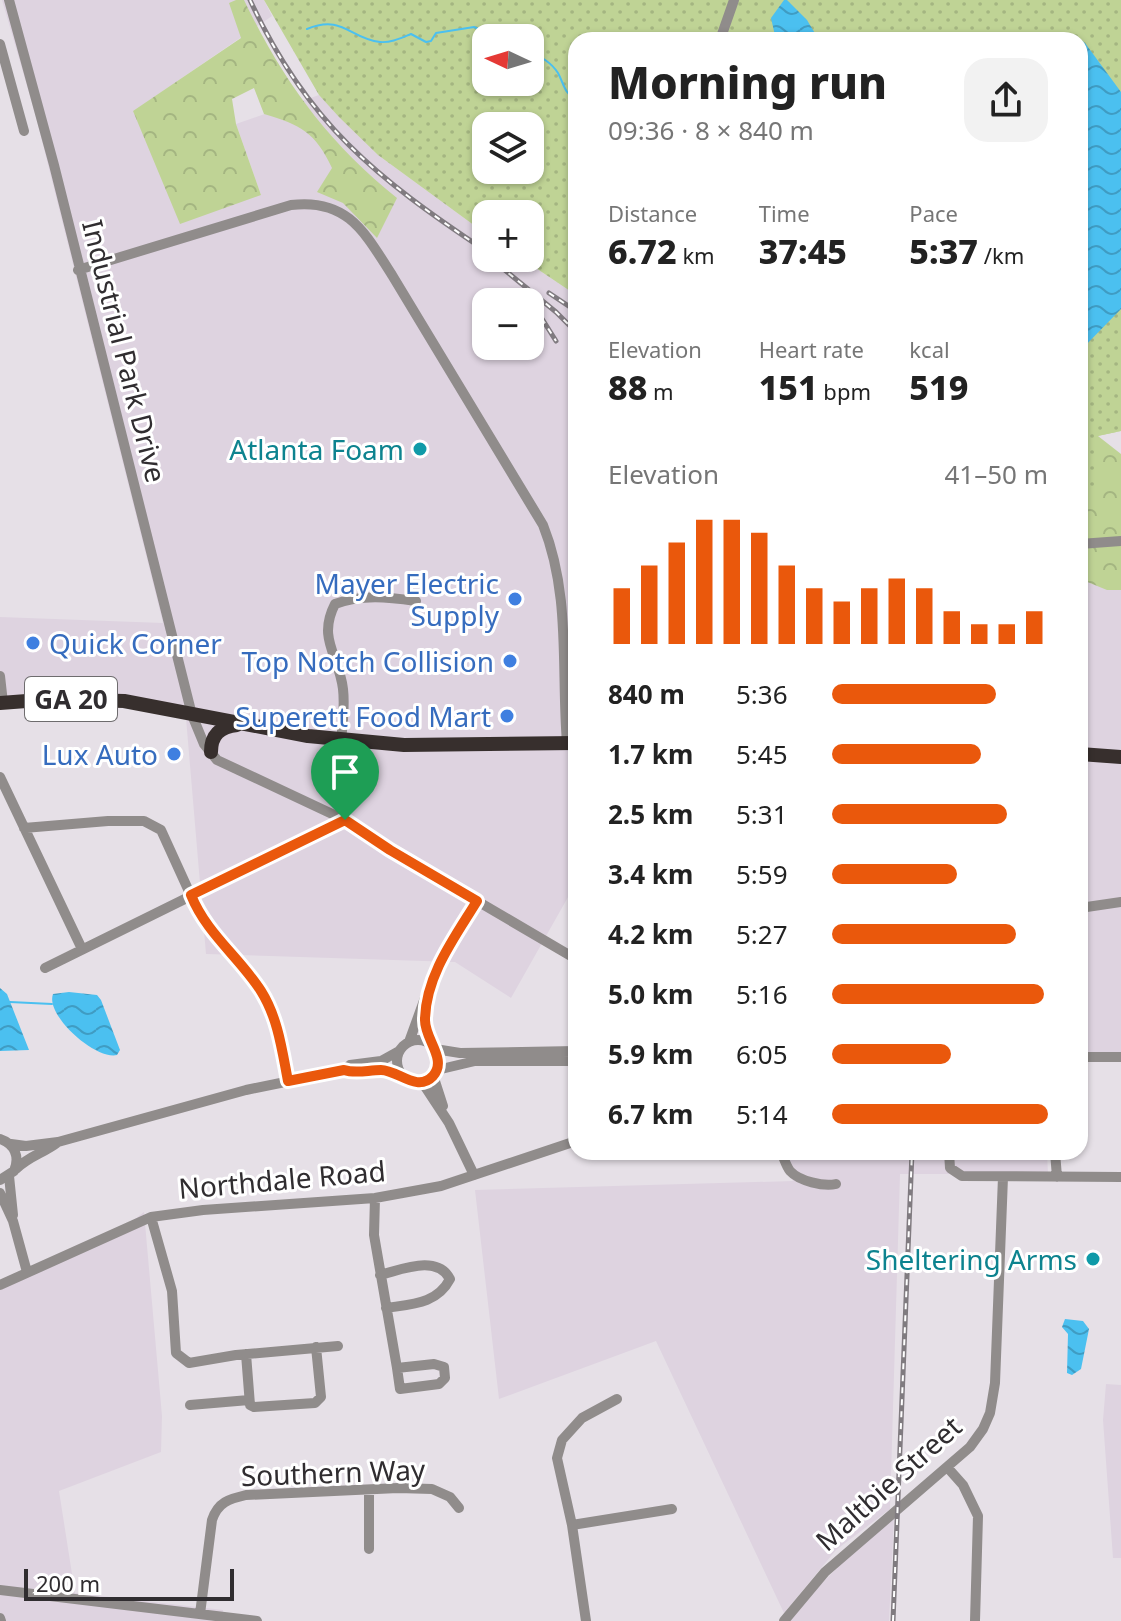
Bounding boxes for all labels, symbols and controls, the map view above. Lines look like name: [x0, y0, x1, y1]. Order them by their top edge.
north arrow: [472, 24, 544, 96]
map controls: [472, 24, 544, 360]
text: Morning run: [608, 52, 887, 112]
button: share: [964, 58, 1048, 142]
button: layers: [472, 112, 544, 184]
text: 09:36 · 8 × 840 m: [608, 112, 814, 148]
text: Distance: [608, 198, 697, 228]
text: Time: [759, 198, 810, 228]
text: Pace: [909, 198, 958, 228]
button: +: [472, 200, 544, 272]
street label: Industrial Park Drive: [74, 216, 176, 486]
text: 6.72: [608, 228, 677, 274]
text: 37:45: [759, 228, 847, 274]
text: 5:37: [909, 228, 978, 274]
text: km: [677, 240, 715, 270]
text: /km: [978, 240, 1024, 270]
button: −: [472, 288, 544, 360]
text: Elevation: [608, 334, 702, 364]
text: Heart rate: [759, 334, 864, 364]
text: kcal: [909, 334, 950, 364]
text: 88: [608, 364, 647, 410]
text: 151: [759, 364, 818, 410]
text: 519: [909, 364, 968, 410]
text: m: [647, 376, 674, 406]
text: bpm: [818, 376, 871, 406]
place label: Atlanta Foam: [229, 430, 404, 468]
marker: Atlanta Foam: [411, 440, 429, 458]
text: Elevation: [608, 456, 719, 492]
text: 41–50 m: [944, 456, 1048, 492]
place label: Mayer Electric Supply: [315, 564, 500, 634]
marker: Mayer Electric Supply: [506, 590, 524, 608]
place label: Quick Corner: [49, 624, 222, 662]
marker: Quick Corner: [24, 634, 42, 652]
place label: Top Notch Collision: [241, 642, 494, 680]
marker: Top Notch Collision: [501, 652, 519, 670]
text: 840 m: [608, 676, 685, 712]
text: 5:36: [736, 676, 788, 712]
road number: GA 20: [25, 677, 117, 721]
place label: Superett Food Mart: [235, 697, 491, 735]
marker: Superett Food Mart: [498, 707, 516, 725]
place label: Lux Auto: [42, 735, 158, 773]
text: 1.7 km: [608, 736, 693, 772]
text: 5:45: [736, 736, 788, 772]
pin: [311, 738, 379, 820]
marker: Lux Auto: [165, 745, 183, 763]
icon: arrive: [323, 750, 367, 794]
text: 2.5 km: [608, 796, 693, 832]
text: 5:31: [736, 796, 788, 832]
text: 3.4 km: [608, 856, 693, 892]
text: 5:59: [736, 856, 788, 892]
text: 4.2 km: [608, 916, 693, 952]
text: 5:27: [736, 916, 788, 952]
text: 5.0 km: [608, 976, 693, 1012]
text: 5:16: [736, 976, 788, 1012]
text: 5.9 km: [608, 1036, 693, 1072]
text: 6:05: [736, 1036, 788, 1072]
text: 6.7 km: [608, 1096, 693, 1132]
text: 5:14: [736, 1096, 788, 1132]
street label: Northdale Road: [177, 1151, 387, 1207]
place label: Sheltering Arms: [866, 1240, 1077, 1278]
marker: Sheltering Arms: [1084, 1250, 1102, 1268]
street label: Maltbie Street: [807, 1407, 969, 1559]
street label: Southern Way: [240, 1450, 427, 1494]
scale bar: [24, 1565, 234, 1601]
text: 200 m: [36, 1568, 100, 1598]

